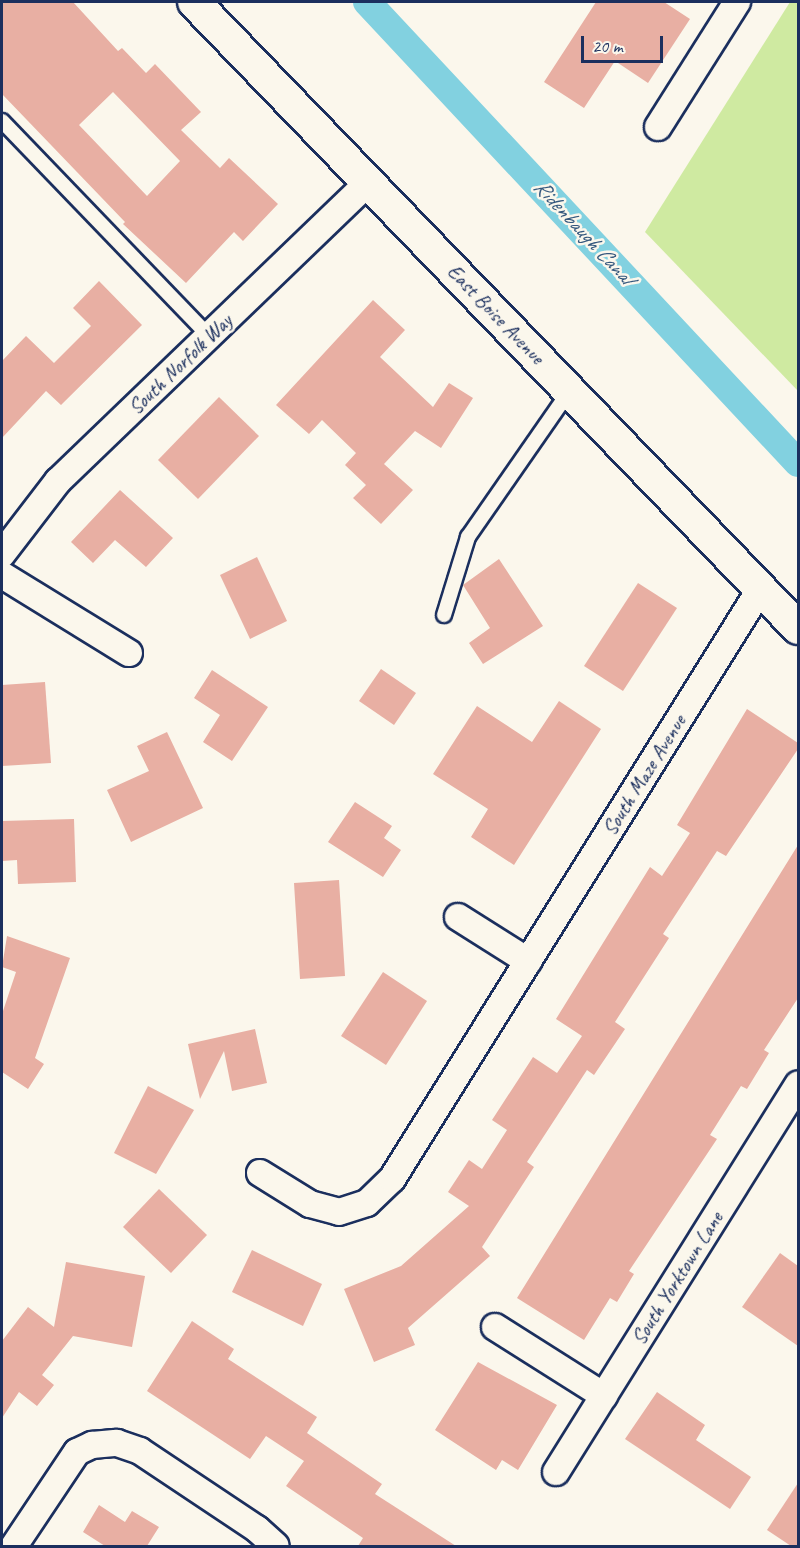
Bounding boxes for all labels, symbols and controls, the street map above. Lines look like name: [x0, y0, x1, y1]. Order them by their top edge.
scale bar: [584, 24, 666, 62]
text: 20 m: [592, 35, 623, 57]
water label: Ridenbaugh Canal: [528, 174, 638, 290]
street label: East Boise Avenue: [442, 259, 550, 369]
street label: South Norfolk Way: [123, 308, 237, 420]
street label: South Maze Avenue: [597, 710, 691, 840]
street label: South Yorktown Lane: [626, 1207, 728, 1349]

